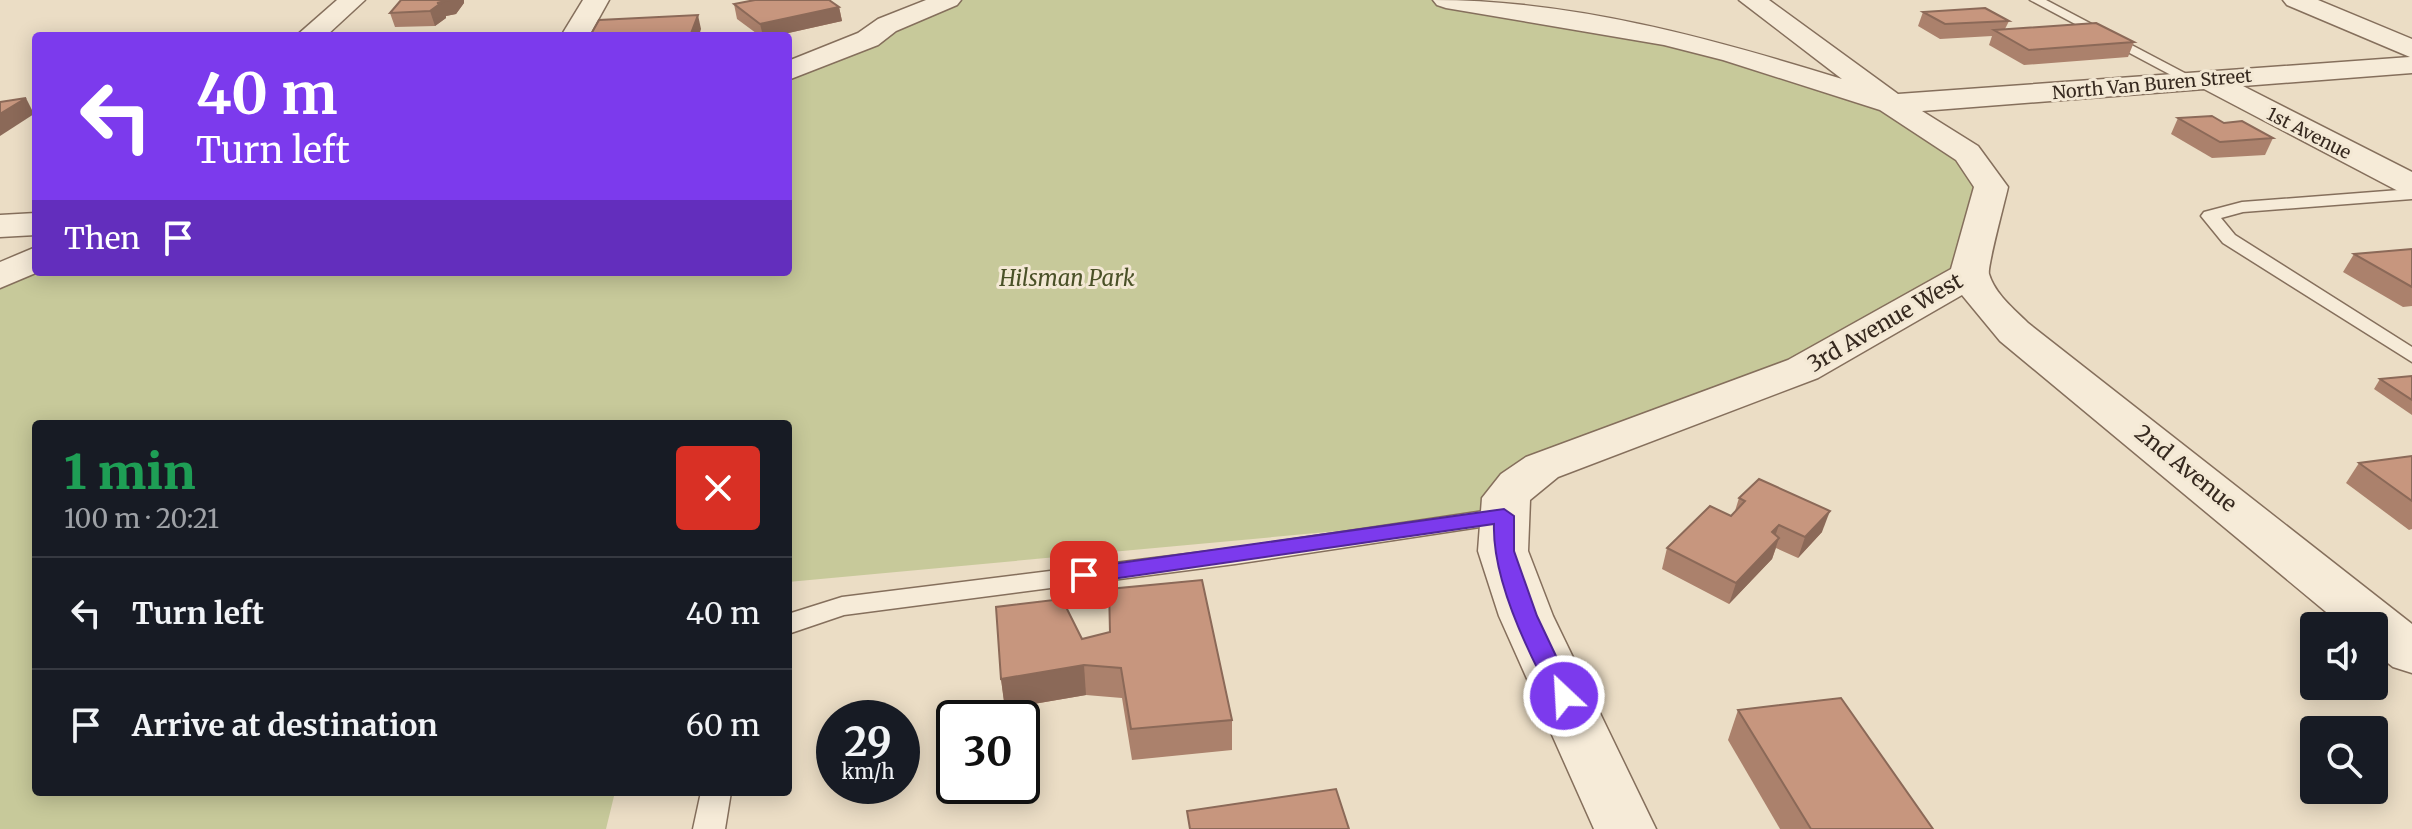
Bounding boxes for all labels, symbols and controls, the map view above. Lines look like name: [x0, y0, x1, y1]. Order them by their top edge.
text: 40 m: [196, 59, 338, 129]
icon: left: [64, 64, 168, 168]
street label: North Van Buren Street: [2051, 64, 2253, 104]
street label: 1st Avenue: [2263, 102, 2355, 164]
text: Turn left: [196, 128, 350, 173]
icon: arrive: [156, 216, 200, 260]
text: Then: [64, 219, 140, 257]
park label: Hilsman Park: [998, 264, 1135, 292]
street label: 3rd Avenue West: [1803, 266, 1968, 378]
street label: 2nd Avenue: [2129, 418, 2243, 518]
text: 1 min: [64, 442, 196, 502]
button: close: [676, 446, 760, 530]
text: 100 m · 20:21: [64, 502, 219, 535]
pin: [1050, 541, 1118, 609]
icon: arrive: [1062, 553, 1106, 597]
icon: left: [64, 591, 108, 635]
text: Turn left: [132, 594, 264, 632]
text: 40 m: [686, 594, 760, 632]
map controls: [2300, 612, 2388, 804]
button: sound: [2300, 612, 2388, 700]
position arrow: [1522, 654, 1606, 738]
speed limit sign: 30: [936, 700, 1040, 804]
icon: arrive: [64, 703, 108, 747]
text: Arrive at destination: [132, 706, 438, 744]
text: 60 m: [686, 706, 760, 744]
button: search: [2300, 716, 2388, 804]
text: 29: [844, 717, 892, 767]
text: km/h: [842, 759, 894, 784]

